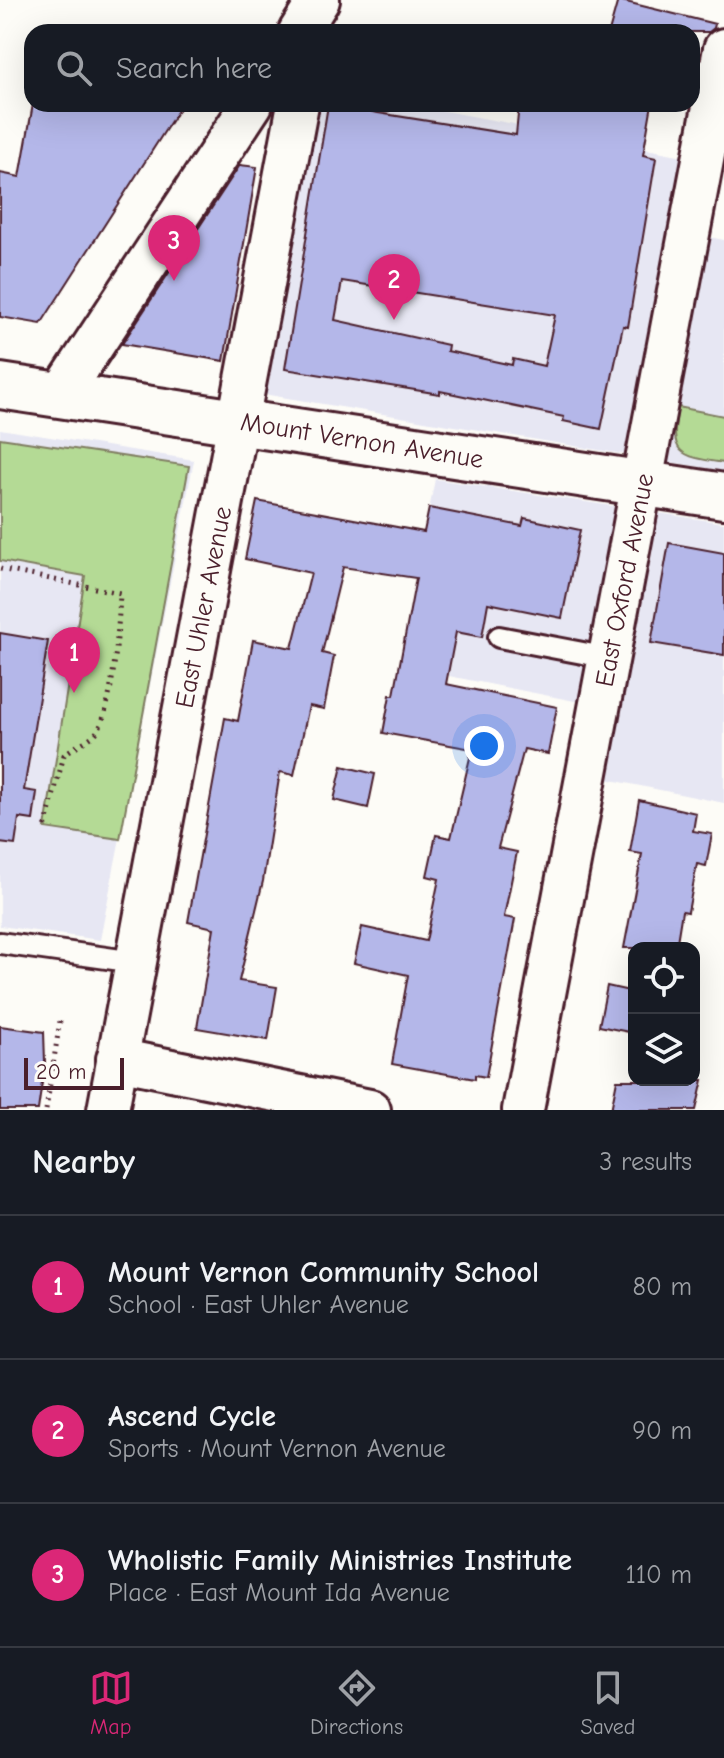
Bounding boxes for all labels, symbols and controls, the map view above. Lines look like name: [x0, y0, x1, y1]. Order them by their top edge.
search box: [24, 24, 700, 112]
icon: search: [52, 46, 96, 90]
text: Search here: [116, 51, 272, 86]
pin: 3: [148, 215, 200, 281]
pin: 2: [368, 254, 420, 320]
street label: Mount Vernon Avenue: [238, 407, 485, 475]
street label: East Oxford Avenue: [590, 471, 660, 689]
street label: East Uhler Avenue: [170, 504, 238, 711]
pin: 1: [48, 627, 100, 693]
your location: [464, 726, 504, 766]
map controls: [628, 942, 700, 1086]
button: locate: [628, 942, 700, 1014]
button: layers: [628, 1014, 700, 1086]
scale bar: [24, 1054, 124, 1090]
text: 20 m: [36, 1059, 86, 1085]
text: Nearby: [32, 1142, 135, 1182]
text: 3 results: [599, 1147, 692, 1177]
text: Mount Vernon Community School: [108, 1255, 539, 1290]
text: 1: [53, 1272, 63, 1302]
text: 80 m: [633, 1272, 692, 1302]
text: School · East Uhler Avenue: [108, 1290, 409, 1320]
text: Ascend Cycle: [108, 1399, 276, 1434]
text: 2: [52, 1416, 64, 1446]
text: 90 m: [632, 1416, 692, 1446]
text: Sports · Mount Vernon Avenue: [108, 1434, 446, 1464]
text: Wholistic Family Ministries Institute: [108, 1543, 572, 1578]
text: 3: [52, 1560, 64, 1590]
text: 110 m: [625, 1560, 692, 1590]
text: Place · East Mount Ida Avenue: [108, 1578, 450, 1608]
tab: Map: [89, 1666, 133, 1740]
tab: Directions: [310, 1666, 403, 1740]
tab: Saved: [580, 1666, 635, 1740]

